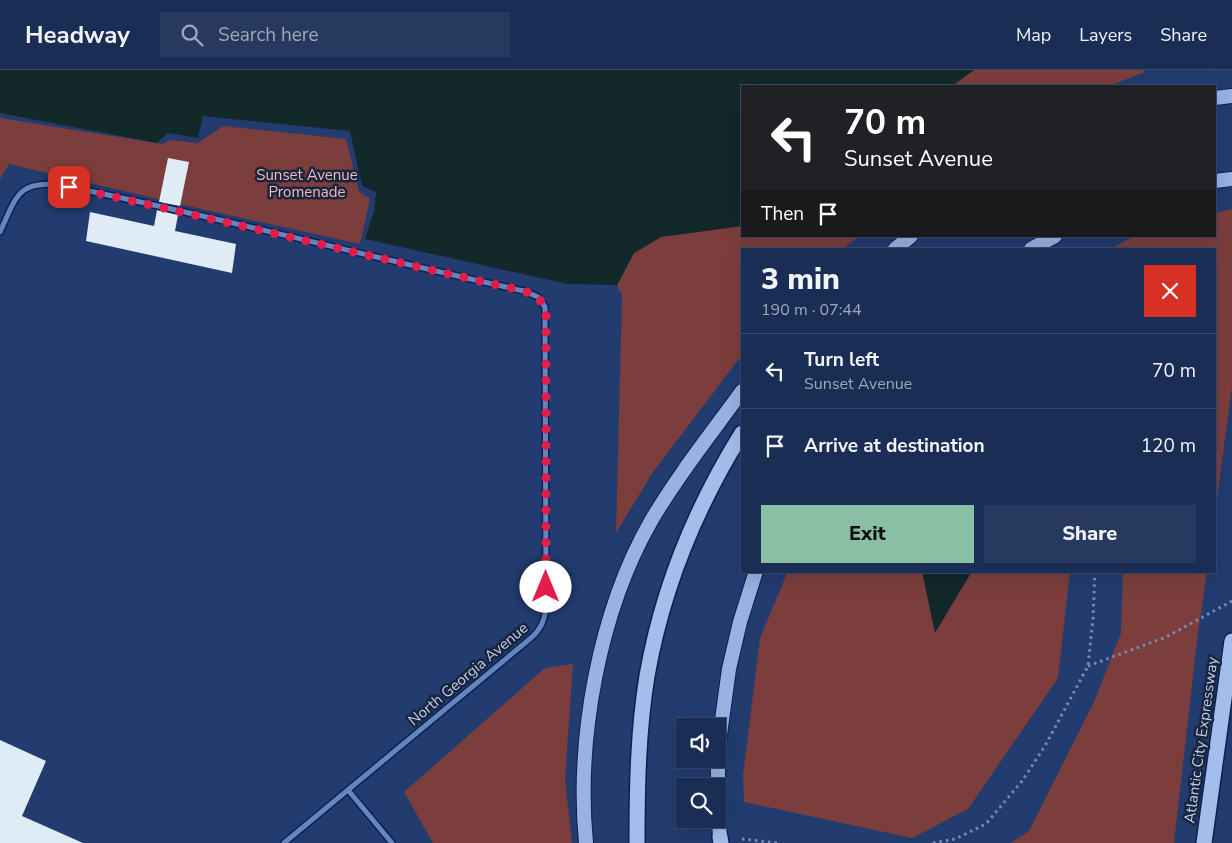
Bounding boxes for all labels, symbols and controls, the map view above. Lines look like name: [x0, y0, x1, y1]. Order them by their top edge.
search box: [160, 12, 510, 57]
text: Headway: [25, 19, 130, 51]
icon: search: [178, 21, 206, 49]
text: Search here: [218, 22, 319, 48]
text: Map: [1016, 23, 1051, 47]
text: Layers: [1079, 23, 1132, 47]
text: Share: [1160, 23, 1207, 47]
text: 70 m: [844, 99, 926, 146]
icon: left: [761, 105, 826, 170]
text: Sunset Avenue: [844, 144, 993, 174]
park label: Sunset Avenue Promenade: [256, 165, 358, 202]
pin: [48, 166, 90, 208]
icon: arrive: [55, 173, 83, 201]
icon: arrive: [814, 200, 842, 228]
text: Then: [761, 201, 804, 227]
text: 3 min: [761, 259, 840, 300]
button: close: [1144, 265, 1196, 317]
text: 190 m · 07:44: [761, 299, 862, 321]
text: Turn left: [804, 347, 879, 373]
icon: left: [761, 357, 789, 385]
text: 70 m: [1152, 358, 1196, 384]
text: Sunset Avenue: [804, 373, 912, 395]
icon: arrive: [761, 432, 789, 460]
text: Arrive at destination: [804, 433, 985, 459]
text: 120 m: [1141, 433, 1196, 459]
button: Exit: [761, 505, 974, 563]
button: Share: [984, 505, 1196, 563]
position arrow: [519, 560, 571, 612]
street label: North Georgia Avenue: [404, 618, 532, 730]
street label: Atlantic City Expressway: [1179, 655, 1223, 825]
map controls: [676, 718, 726, 828]
button: sound: [676, 718, 726, 768]
button: search: [676, 778, 726, 828]

